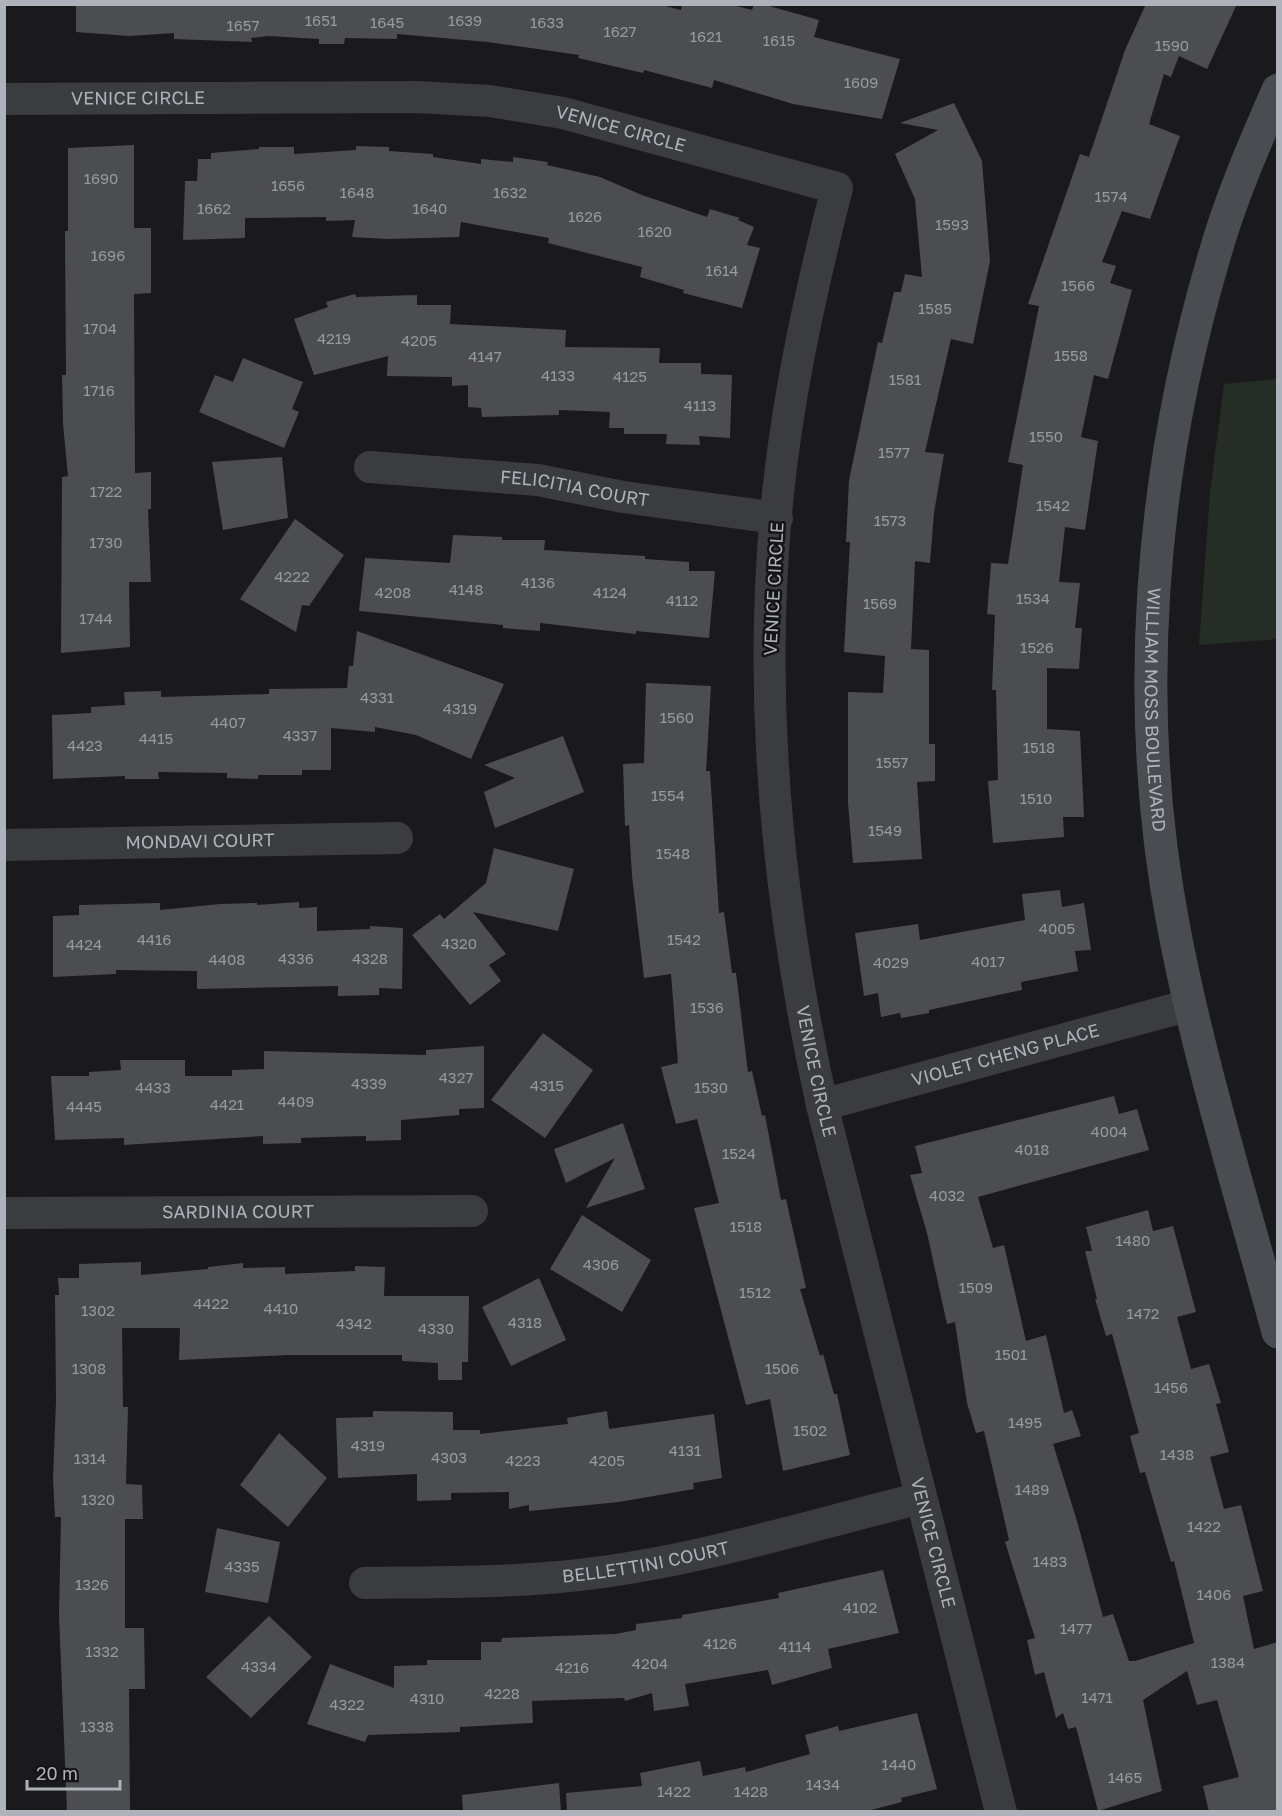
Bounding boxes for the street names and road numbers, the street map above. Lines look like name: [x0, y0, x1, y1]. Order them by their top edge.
street label: VENICE CIRCLE: [71, 86, 205, 109]
street label: VENICE CIRCLE: [554, 100, 688, 156]
street label: FELICITIA COURT: [499, 465, 651, 510]
street label: VENICE CIRCLE: [759, 522, 787, 656]
street label: WILLIAM MOSS BOULEVARD: [1141, 587, 1171, 833]
street label: MONDAVI COURT: [125, 828, 275, 853]
street label: VENICE CIRCLE: [792, 1004, 842, 1139]
street label: VIOLET CHENG PLACE: [909, 1018, 1101, 1090]
street label: SARDINIA COURT: [162, 1200, 314, 1222]
street label: VENICE CIRCLE: [907, 1475, 961, 1610]
street label: BELLETTINI COURT: [561, 1536, 731, 1587]

